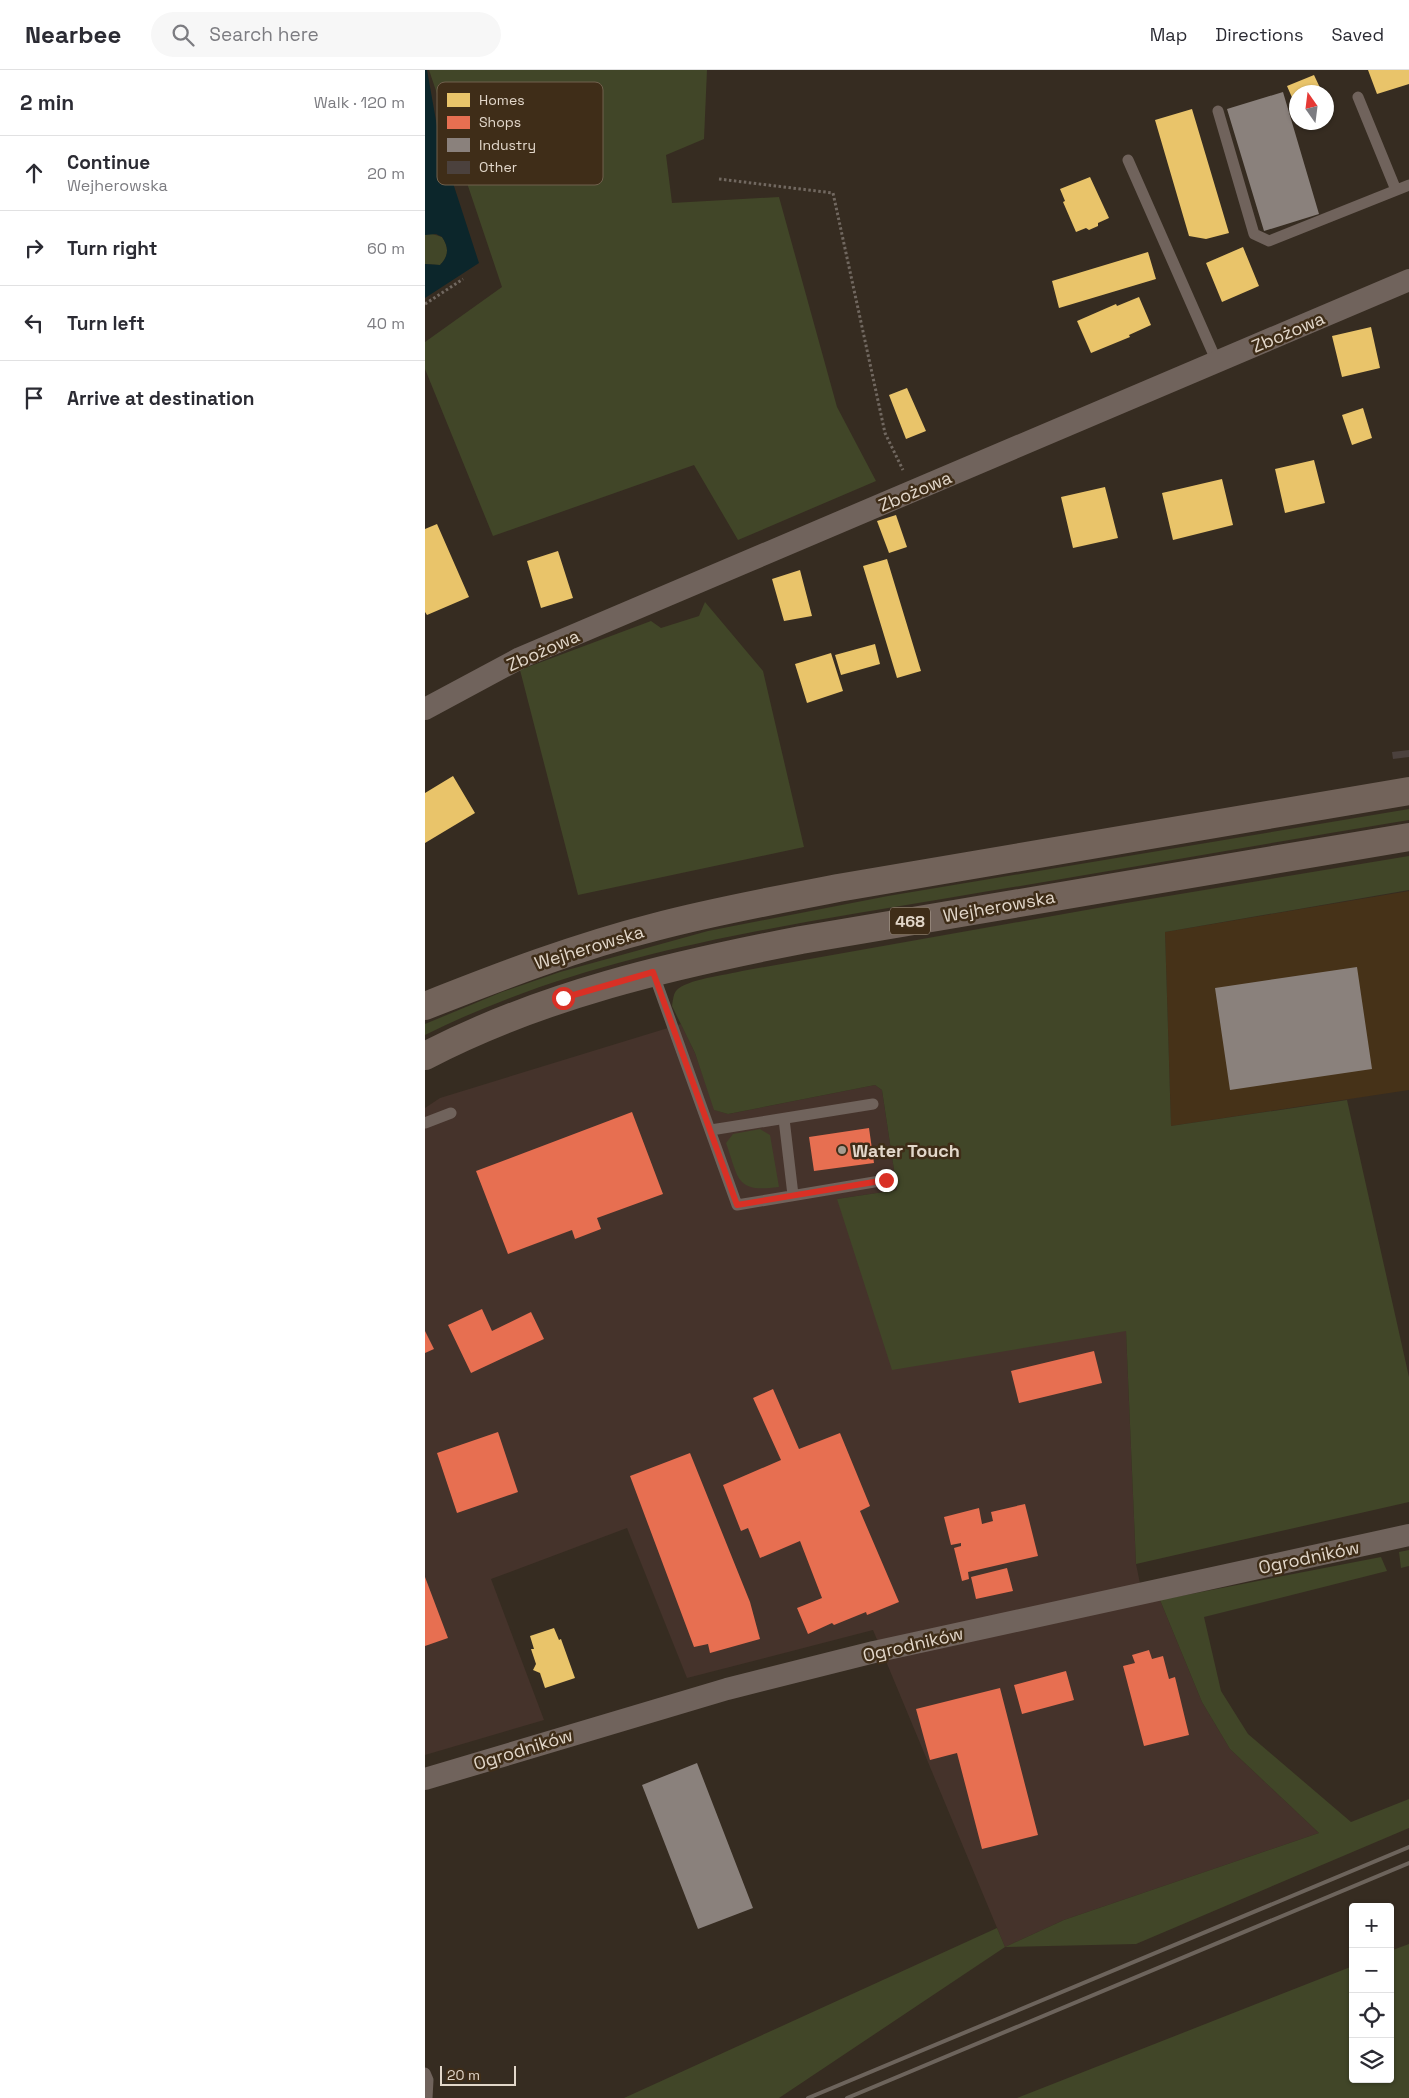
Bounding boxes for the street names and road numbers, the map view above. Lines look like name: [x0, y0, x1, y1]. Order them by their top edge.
street label: Zbożowa: [1248, 306, 1328, 358]
street label: Zbożowa: [875, 465, 955, 517]
street label: Zbożowa: [503, 624, 583, 676]
street label: Wejherowska: [941, 885, 1057, 927]
road number: 468: [890, 908, 930, 934]
street label: Wejherowska: [531, 919, 647, 975]
street label: Ogrodników: [1256, 1535, 1362, 1579]
street label: Ogrodników: [860, 1621, 966, 1667]
street label: Ogrodników: [470, 1723, 576, 1775]

